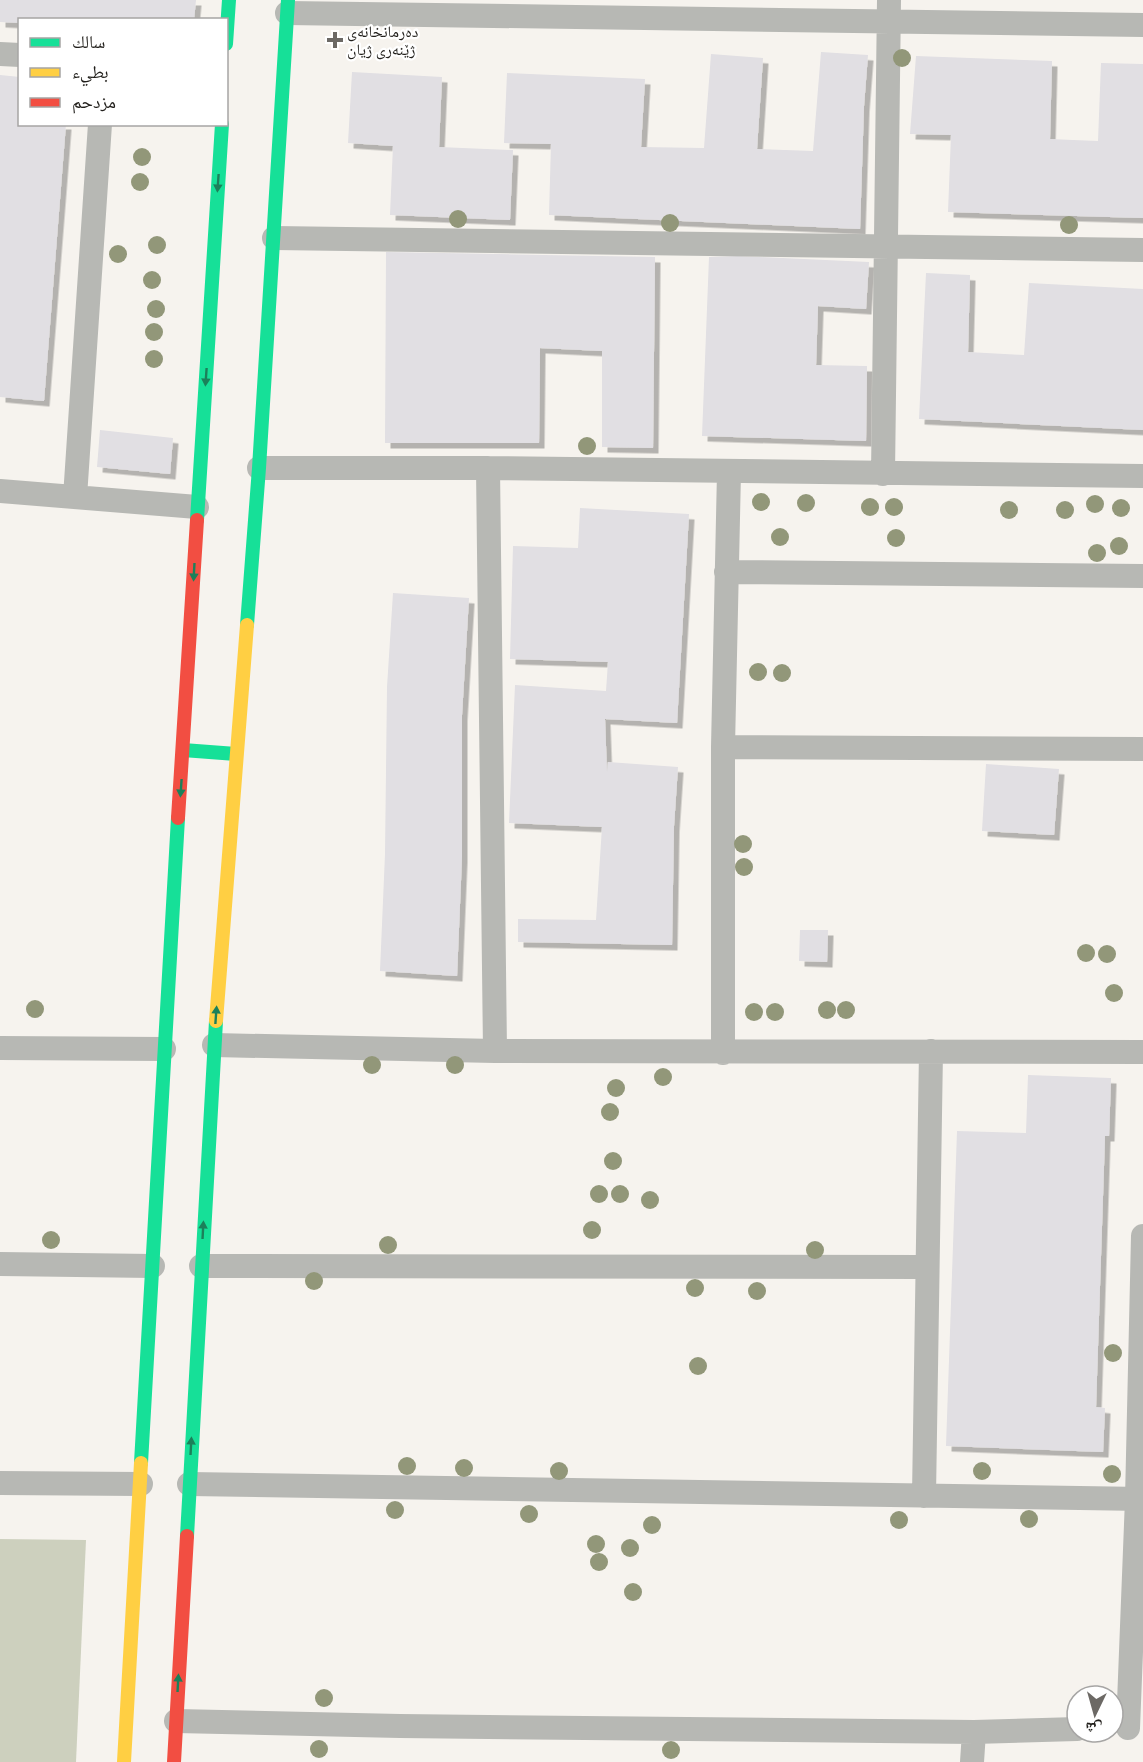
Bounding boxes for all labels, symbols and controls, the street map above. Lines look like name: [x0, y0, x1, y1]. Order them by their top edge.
legend: [18, 18, 228, 126]
place label: دەرمانخانەی ژێنەری ژیان: [347, 22, 418, 60]
text: سالك: [72, 31, 105, 51]
marker: دەرمانخانەی ژێنەری ژیان: [328, 33, 342, 47]
text: بطيء: [72, 61, 109, 87]
text: مزدحم: [72, 91, 116, 114]
one-way arrow: [213, 173, 223, 192]
one-way arrow: [201, 368, 210, 387]
one-way arrow: [189, 563, 198, 582]
one-way arrow: [176, 778, 185, 797]
one-way arrow: [211, 1005, 221, 1024]
one-way arrow: [199, 1221, 208, 1240]
one-way arrow: [187, 1436, 196, 1455]
one-way arrow: [174, 1673, 183, 1692]
north arrow: [1065, 1684, 1125, 1744]
text: ش: [1084, 1718, 1103, 1739]

